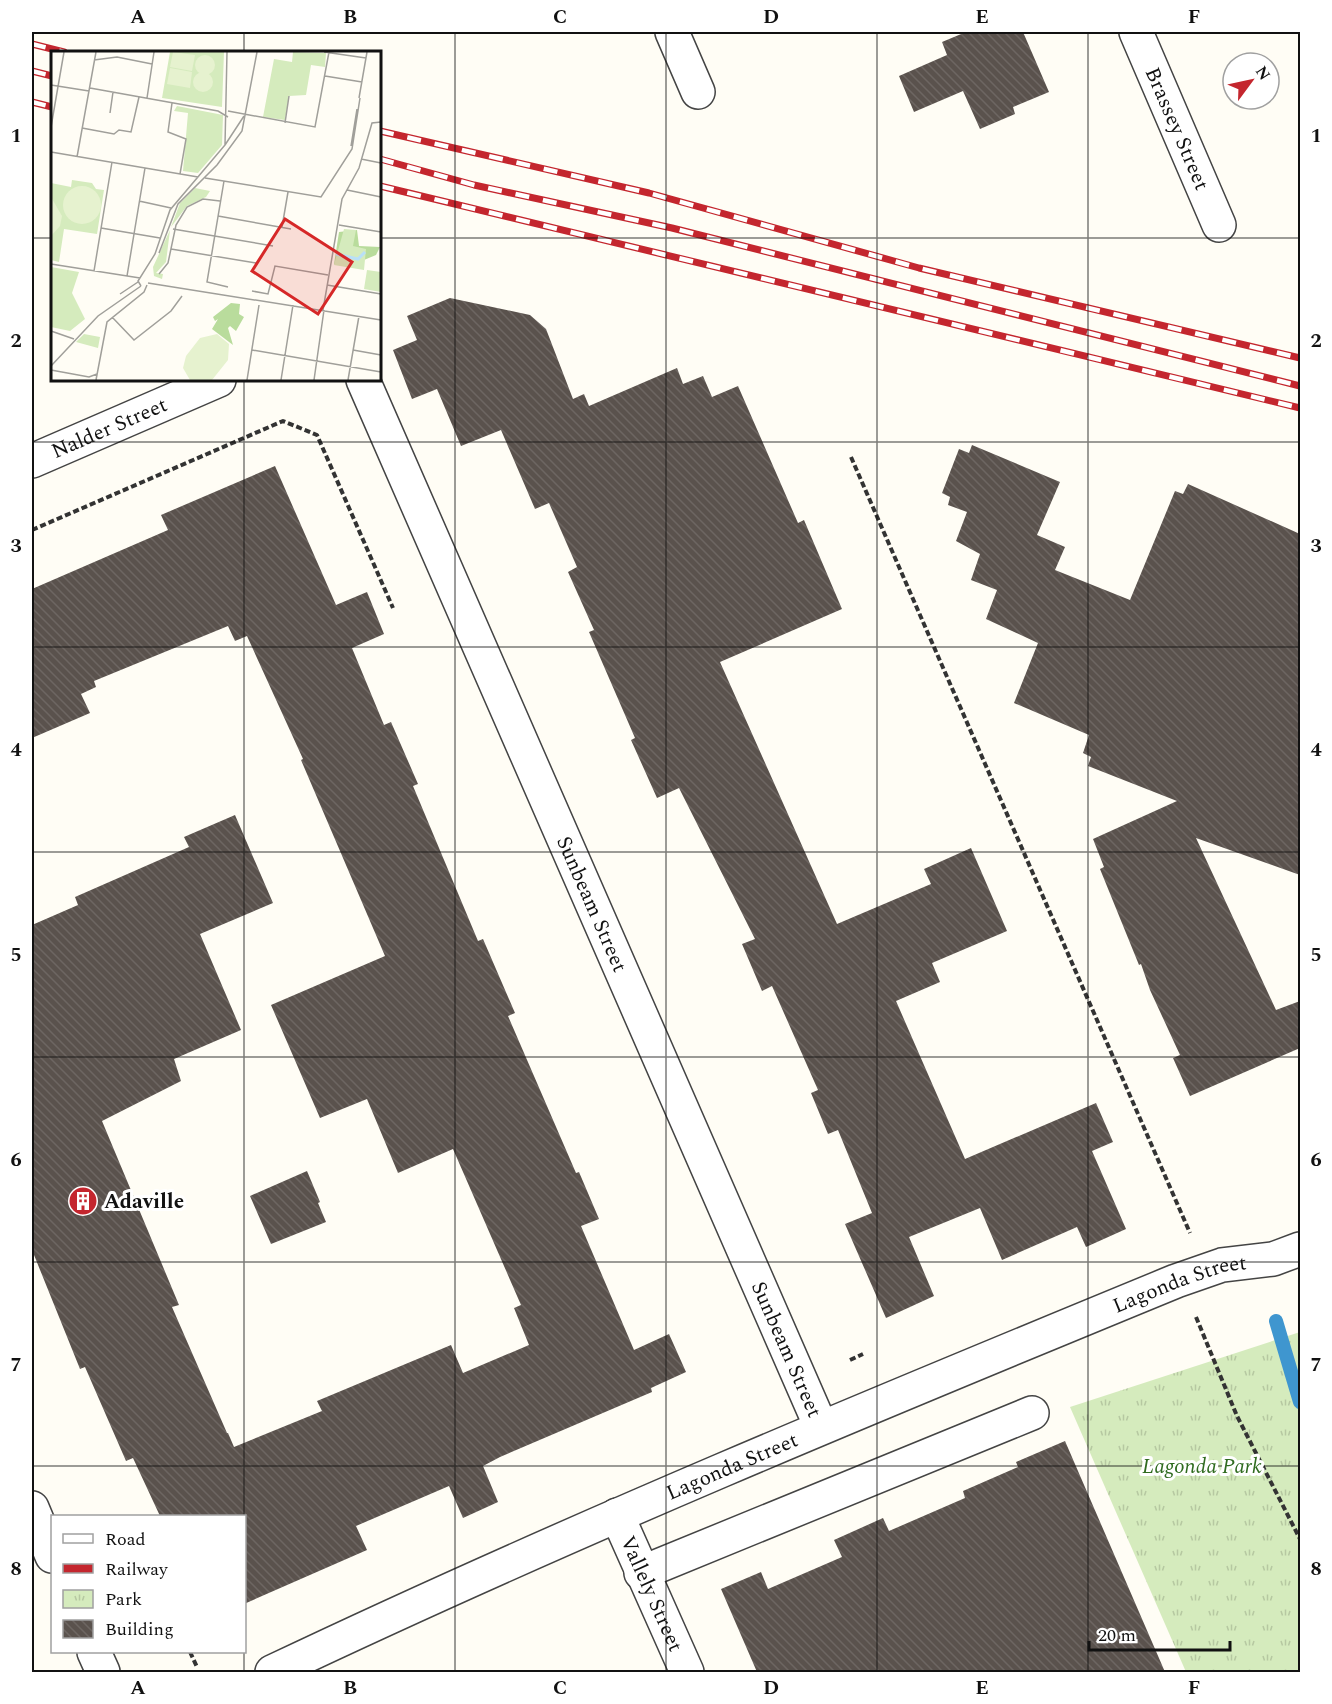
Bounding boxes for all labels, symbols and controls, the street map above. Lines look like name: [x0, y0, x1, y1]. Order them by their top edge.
text: A: [130, 2, 146, 32]
text: B: [343, 2, 357, 32]
text: C: [553, 2, 567, 32]
text: D: [763, 2, 779, 32]
text: E: [975, 2, 989, 32]
text: F: [1188, 2, 1200, 32]
inset map: [51, 51, 381, 381]
north arrow: [1221, 51, 1281, 111]
text: N: [1249, 61, 1276, 85]
street label: Brassey Street: [1136, 62, 1217, 195]
text: 1: [10, 121, 22, 151]
text: 1: [1310, 121, 1322, 151]
text: 2: [10, 326, 22, 356]
text: 2: [1310, 326, 1322, 356]
street label: Nalder Street: [46, 389, 173, 468]
text: 3: [10, 531, 22, 561]
text: 3: [1310, 531, 1322, 561]
text: 4: [10, 735, 22, 765]
text: 4: [1310, 735, 1322, 765]
street label: Sunbeam Street: [547, 831, 635, 978]
text: 5: [10, 940, 22, 970]
text: 5: [1310, 940, 1322, 970]
text: 6: [10, 1145, 22, 1175]
text: 6: [1310, 1145, 1322, 1175]
building icon: Adaville: [67, 1185, 99, 1217]
place label: Adaville: [104, 1186, 184, 1218]
street label: Lagonda Street: [1108, 1247, 1248, 1322]
street label: Sunbeam Street: [742, 1276, 830, 1423]
text: 7: [10, 1350, 22, 1380]
text: 7: [1310, 1350, 1322, 1380]
street label: Lagonda Street: [661, 1425, 803, 1509]
park label: Lagonda Park: [1142, 1451, 1262, 1483]
legend: [51, 1515, 246, 1653]
text: Road: [105, 1526, 146, 1553]
street label: Vallely Street: [611, 1531, 691, 1657]
text: 8: [10, 1554, 22, 1584]
text: 8: [1310, 1554, 1322, 1584]
text: Railway: [105, 1556, 169, 1583]
text: Park: [105, 1586, 142, 1613]
scale bar: [1089, 1614, 1230, 1652]
text: Building: [105, 1616, 174, 1643]
text: 20 m: [1098, 1622, 1136, 1649]
text: A: [130, 1673, 146, 1703]
text: B: [343, 1673, 357, 1703]
text: C: [553, 1673, 567, 1703]
text: D: [763, 1673, 779, 1703]
text: E: [975, 1673, 989, 1703]
text: F: [1188, 1673, 1200, 1703]

